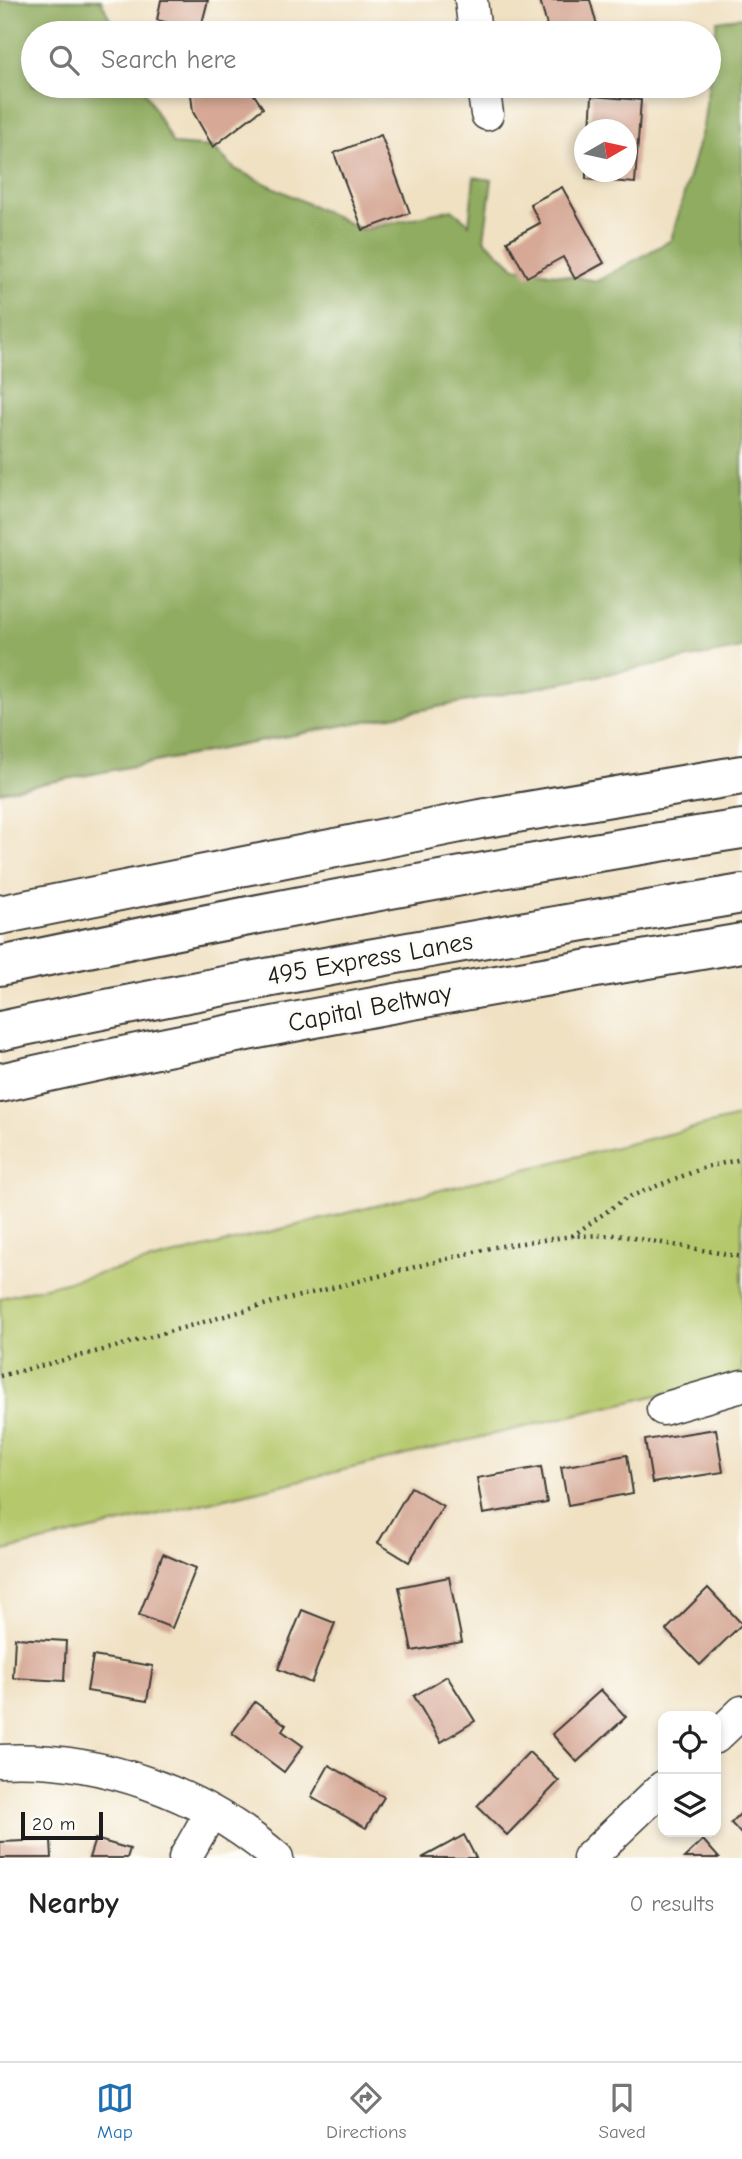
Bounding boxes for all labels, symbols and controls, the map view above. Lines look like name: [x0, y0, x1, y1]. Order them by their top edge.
search box: [21, 21, 721, 98]
icon: search: [45, 41, 83, 79]
text: Search here: [101, 45, 236, 75]
north arrow: [574, 119, 637, 182]
street label: 495 Express Lanes: [265, 926, 475, 992]
street label: Capital Beltway: [286, 977, 455, 1039]
map controls: [658, 1711, 721, 1837]
button: locate: [658, 1711, 721, 1774]
button: layers: [658, 1774, 721, 1837]
scale bar: [21, 1809, 103, 1841]
text: 20 m: [32, 1813, 76, 1835]
text: Nearby: [28, 1886, 119, 1921]
text: 0 results: [630, 1890, 714, 1917]
tab: Map: [96, 2079, 134, 2143]
tab: Directions: [326, 2079, 406, 2143]
tab: Saved: [599, 2079, 646, 2143]

